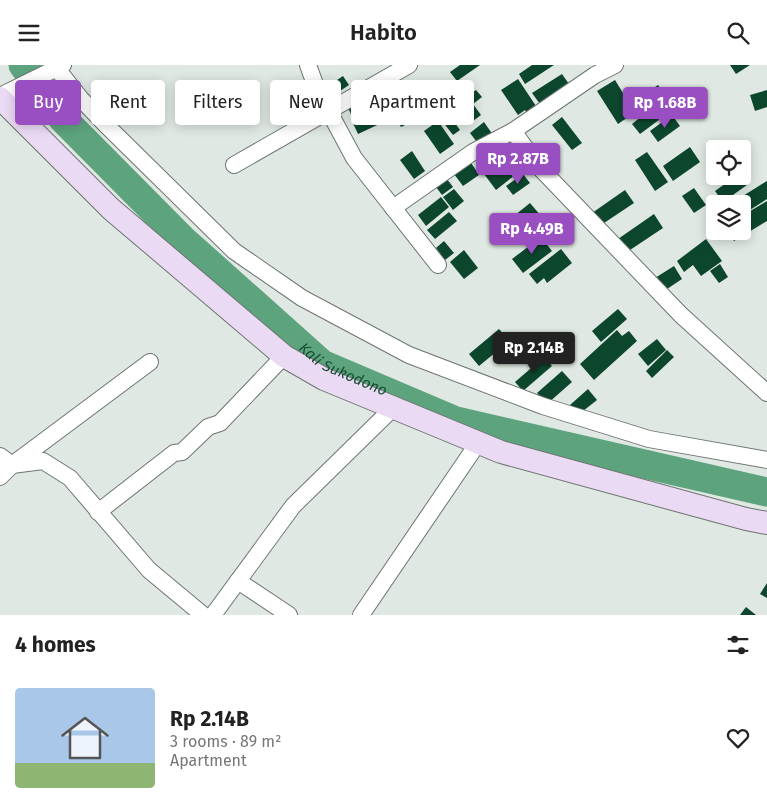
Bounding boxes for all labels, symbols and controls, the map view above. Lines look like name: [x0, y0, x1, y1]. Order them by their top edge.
icon: menu: [15, 19, 43, 47]
text: Habito: [350, 19, 417, 46]
icon: search: [724, 19, 752, 47]
chip: Buy: [15, 80, 81, 125]
chip: Rent: [91, 80, 165, 125]
chip: Filters: [175, 80, 260, 125]
chip: New: [270, 80, 341, 125]
chip: Apartment: [351, 80, 474, 125]
pin: Rp 1.68B: [613, 87, 717, 129]
text: Rp 1.68B: [634, 93, 696, 112]
map controls: [706, 140, 751, 240]
button: locate: [706, 140, 751, 185]
pin: Rp 2.87B: [466, 143, 570, 185]
text: Rp 2.87B: [487, 149, 549, 168]
button: layers: [706, 195, 751, 240]
pin: Rp 4.49B: [480, 213, 584, 255]
text: Rp 4.49B: [500, 219, 564, 238]
pin: Rp 2.14B: [482, 331, 586, 374]
text: Rp 2.14B: [504, 338, 564, 357]
water label: Kali Sukodono: [295, 339, 390, 400]
icon: filters: [724, 631, 752, 659]
text: 4 homes: [15, 632, 96, 658]
text: Rp 2.14B: [170, 706, 249, 732]
icon: home: [55, 708, 115, 768]
icon: heart: [724, 724, 752, 752]
text: 3 rooms · 89 m²: [170, 732, 281, 751]
text: Apartment: [170, 751, 247, 770]

